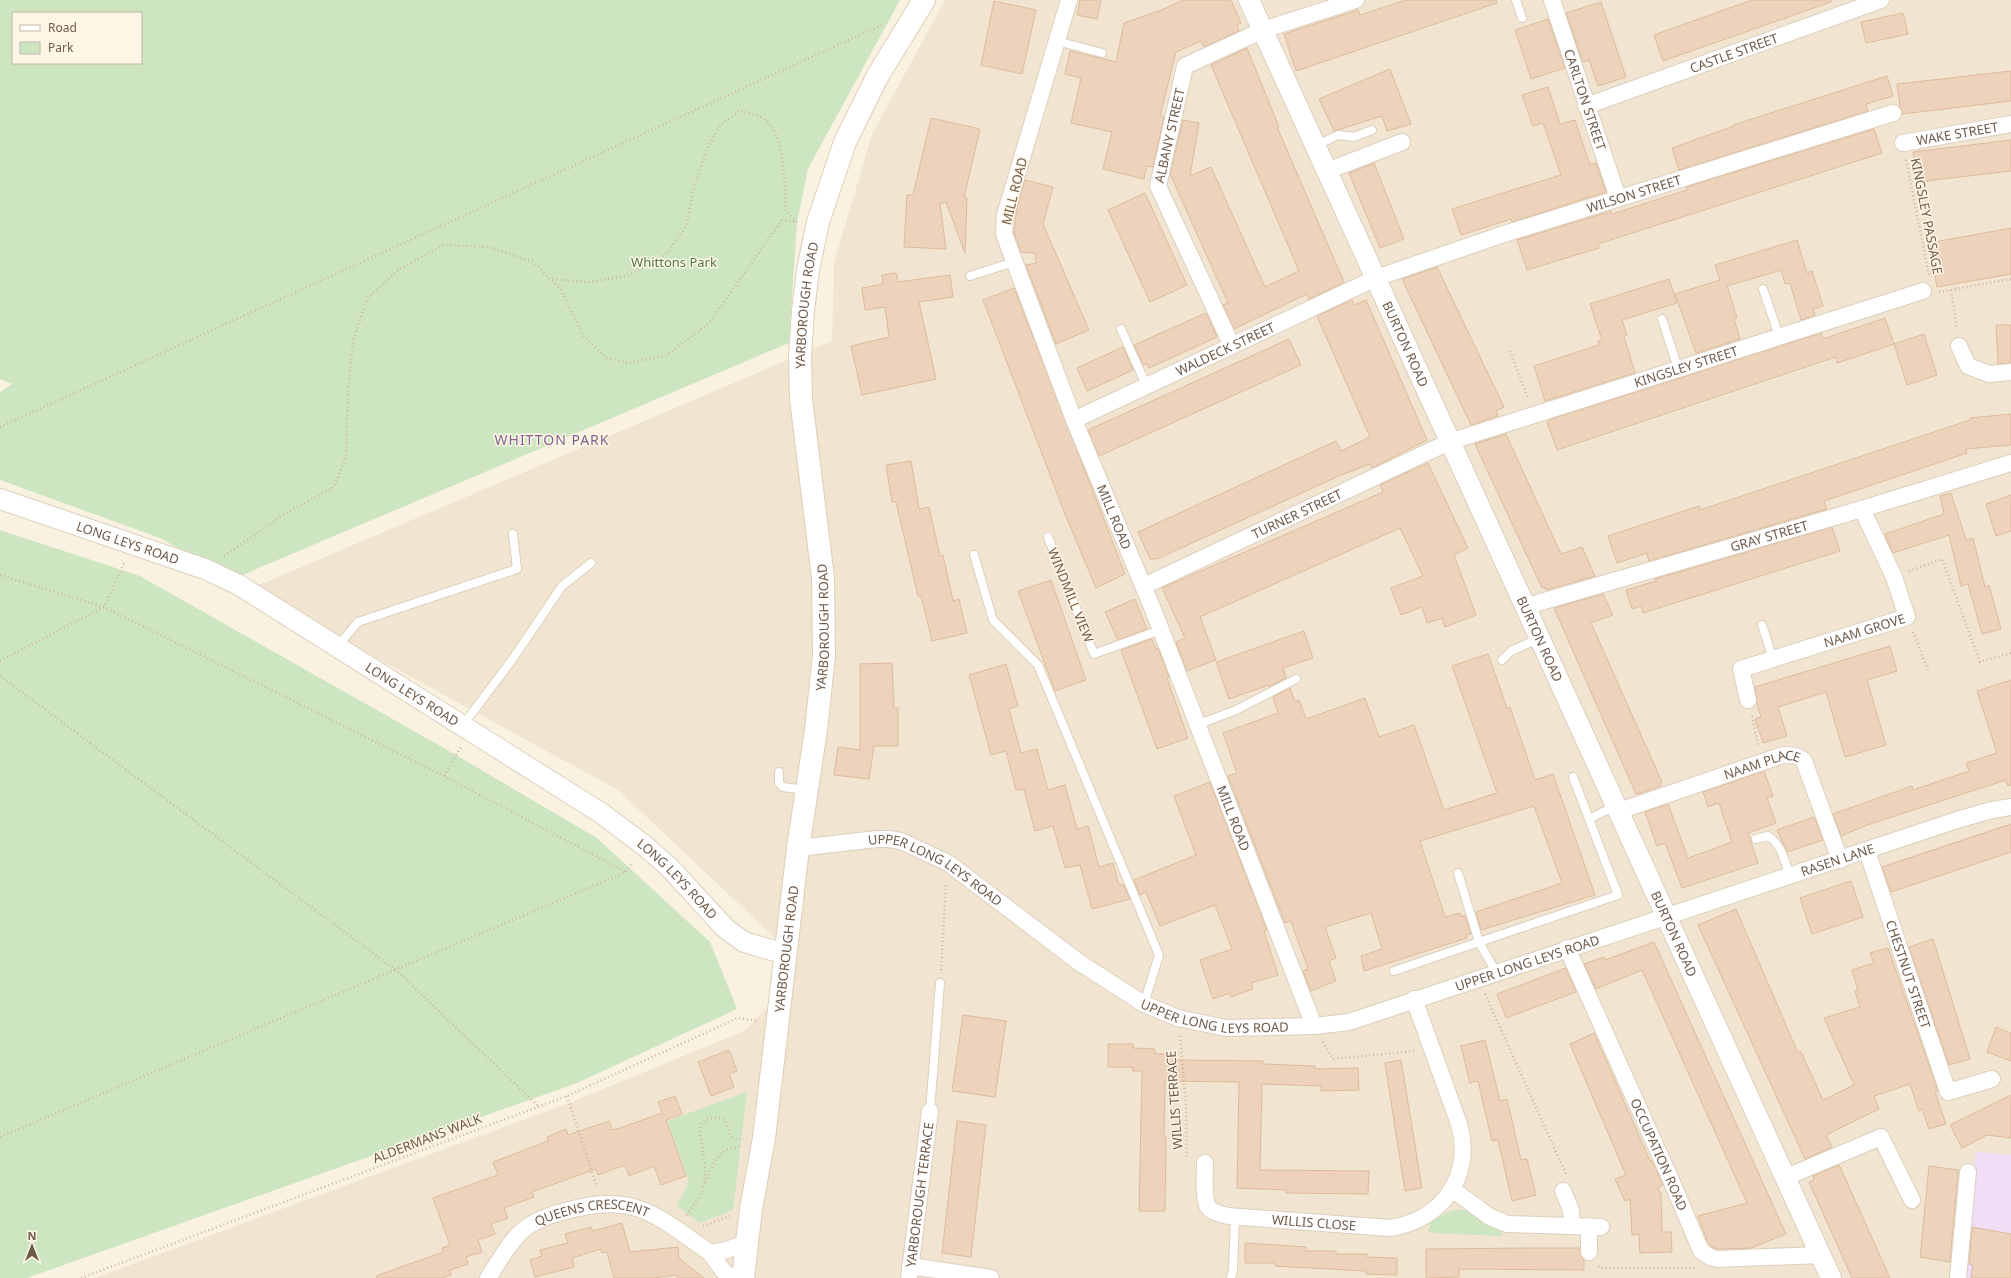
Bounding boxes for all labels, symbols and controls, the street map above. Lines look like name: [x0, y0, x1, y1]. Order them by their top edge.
legend: [12, 12, 142, 64]
text: Road: [48, 19, 77, 36]
street label: CASTLE STREET: [1687, 29, 1781, 77]
text: Park: [48, 39, 74, 56]
street label: CARLTON STREET: [1560, 47, 1611, 153]
street label: ALBANY STREET: [1150, 86, 1189, 185]
street label: WAKE STREET: [1915, 117, 2000, 150]
street label: MILL ROAD: [997, 155, 1031, 227]
street label: KINGSLEY PASSAGE: [1907, 156, 1947, 276]
street label: WILSON STREET: [1584, 170, 1684, 217]
street label: YARBOROUGH ROAD: [791, 240, 823, 369]
park label: Whittons Park: [631, 253, 717, 271]
street label: BURTON ROAD: [1378, 298, 1433, 390]
street label: WALDECK STREET: [1173, 318, 1278, 380]
street label: KINGSLEY STREET: [1632, 341, 1741, 391]
district label: WHITTON PARK: [494, 430, 610, 449]
street label: MILL ROAD: [1093, 482, 1136, 552]
street label: TURNER STREET: [1249, 485, 1345, 543]
street label: GRAY STREET: [1728, 516, 1811, 556]
street label: LONG LEYS ROAD: [74, 517, 181, 568]
street label: WINDMILL VIEW: [1044, 545, 1098, 645]
street label: YARBOROUGH ROAD: [811, 563, 833, 692]
street label: BURTON ROAD: [1513, 593, 1567, 685]
street label: NAAM GROVE: [1821, 609, 1907, 652]
street label: LONG LEYS ROAD: [362, 658, 462, 730]
street label: NAAM PLACE: [1721, 745, 1803, 784]
street label: MILL ROAD: [1213, 783, 1254, 854]
street label: UPPER LONG LEYS ROAD: [867, 830, 1006, 910]
street label: LONG LEYS ROAD: [633, 834, 721, 923]
street label: RASEN LANE: [1798, 839, 1877, 880]
street label: YARBOROUGH ROAD: [770, 884, 803, 1013]
street label: BURTON ROAD: [1647, 888, 1702, 979]
street label: CHESTNUT STREET: [1882, 917, 1935, 1032]
street label: UPPER LONG LEYS ROAD: [1453, 930, 1602, 995]
street label: UPPER LONG LEYS ROAD: [1138, 995, 1289, 1037]
street label: WILLIS TERRACE: [1162, 1050, 1186, 1150]
street label: OCCUPATION ROAD: [1626, 1095, 1692, 1213]
street label: ALDERMANS WALK: [370, 1109, 485, 1167]
street label: YARBOROUGH TERRACE: [901, 1121, 938, 1268]
street label: QUEENS CRESCENT: [531, 1195, 653, 1230]
street label: WILLIS CLOSE: [1271, 1210, 1357, 1234]
north arrow: [12, 1226, 52, 1266]
text: N: [28, 1228, 36, 1243]

